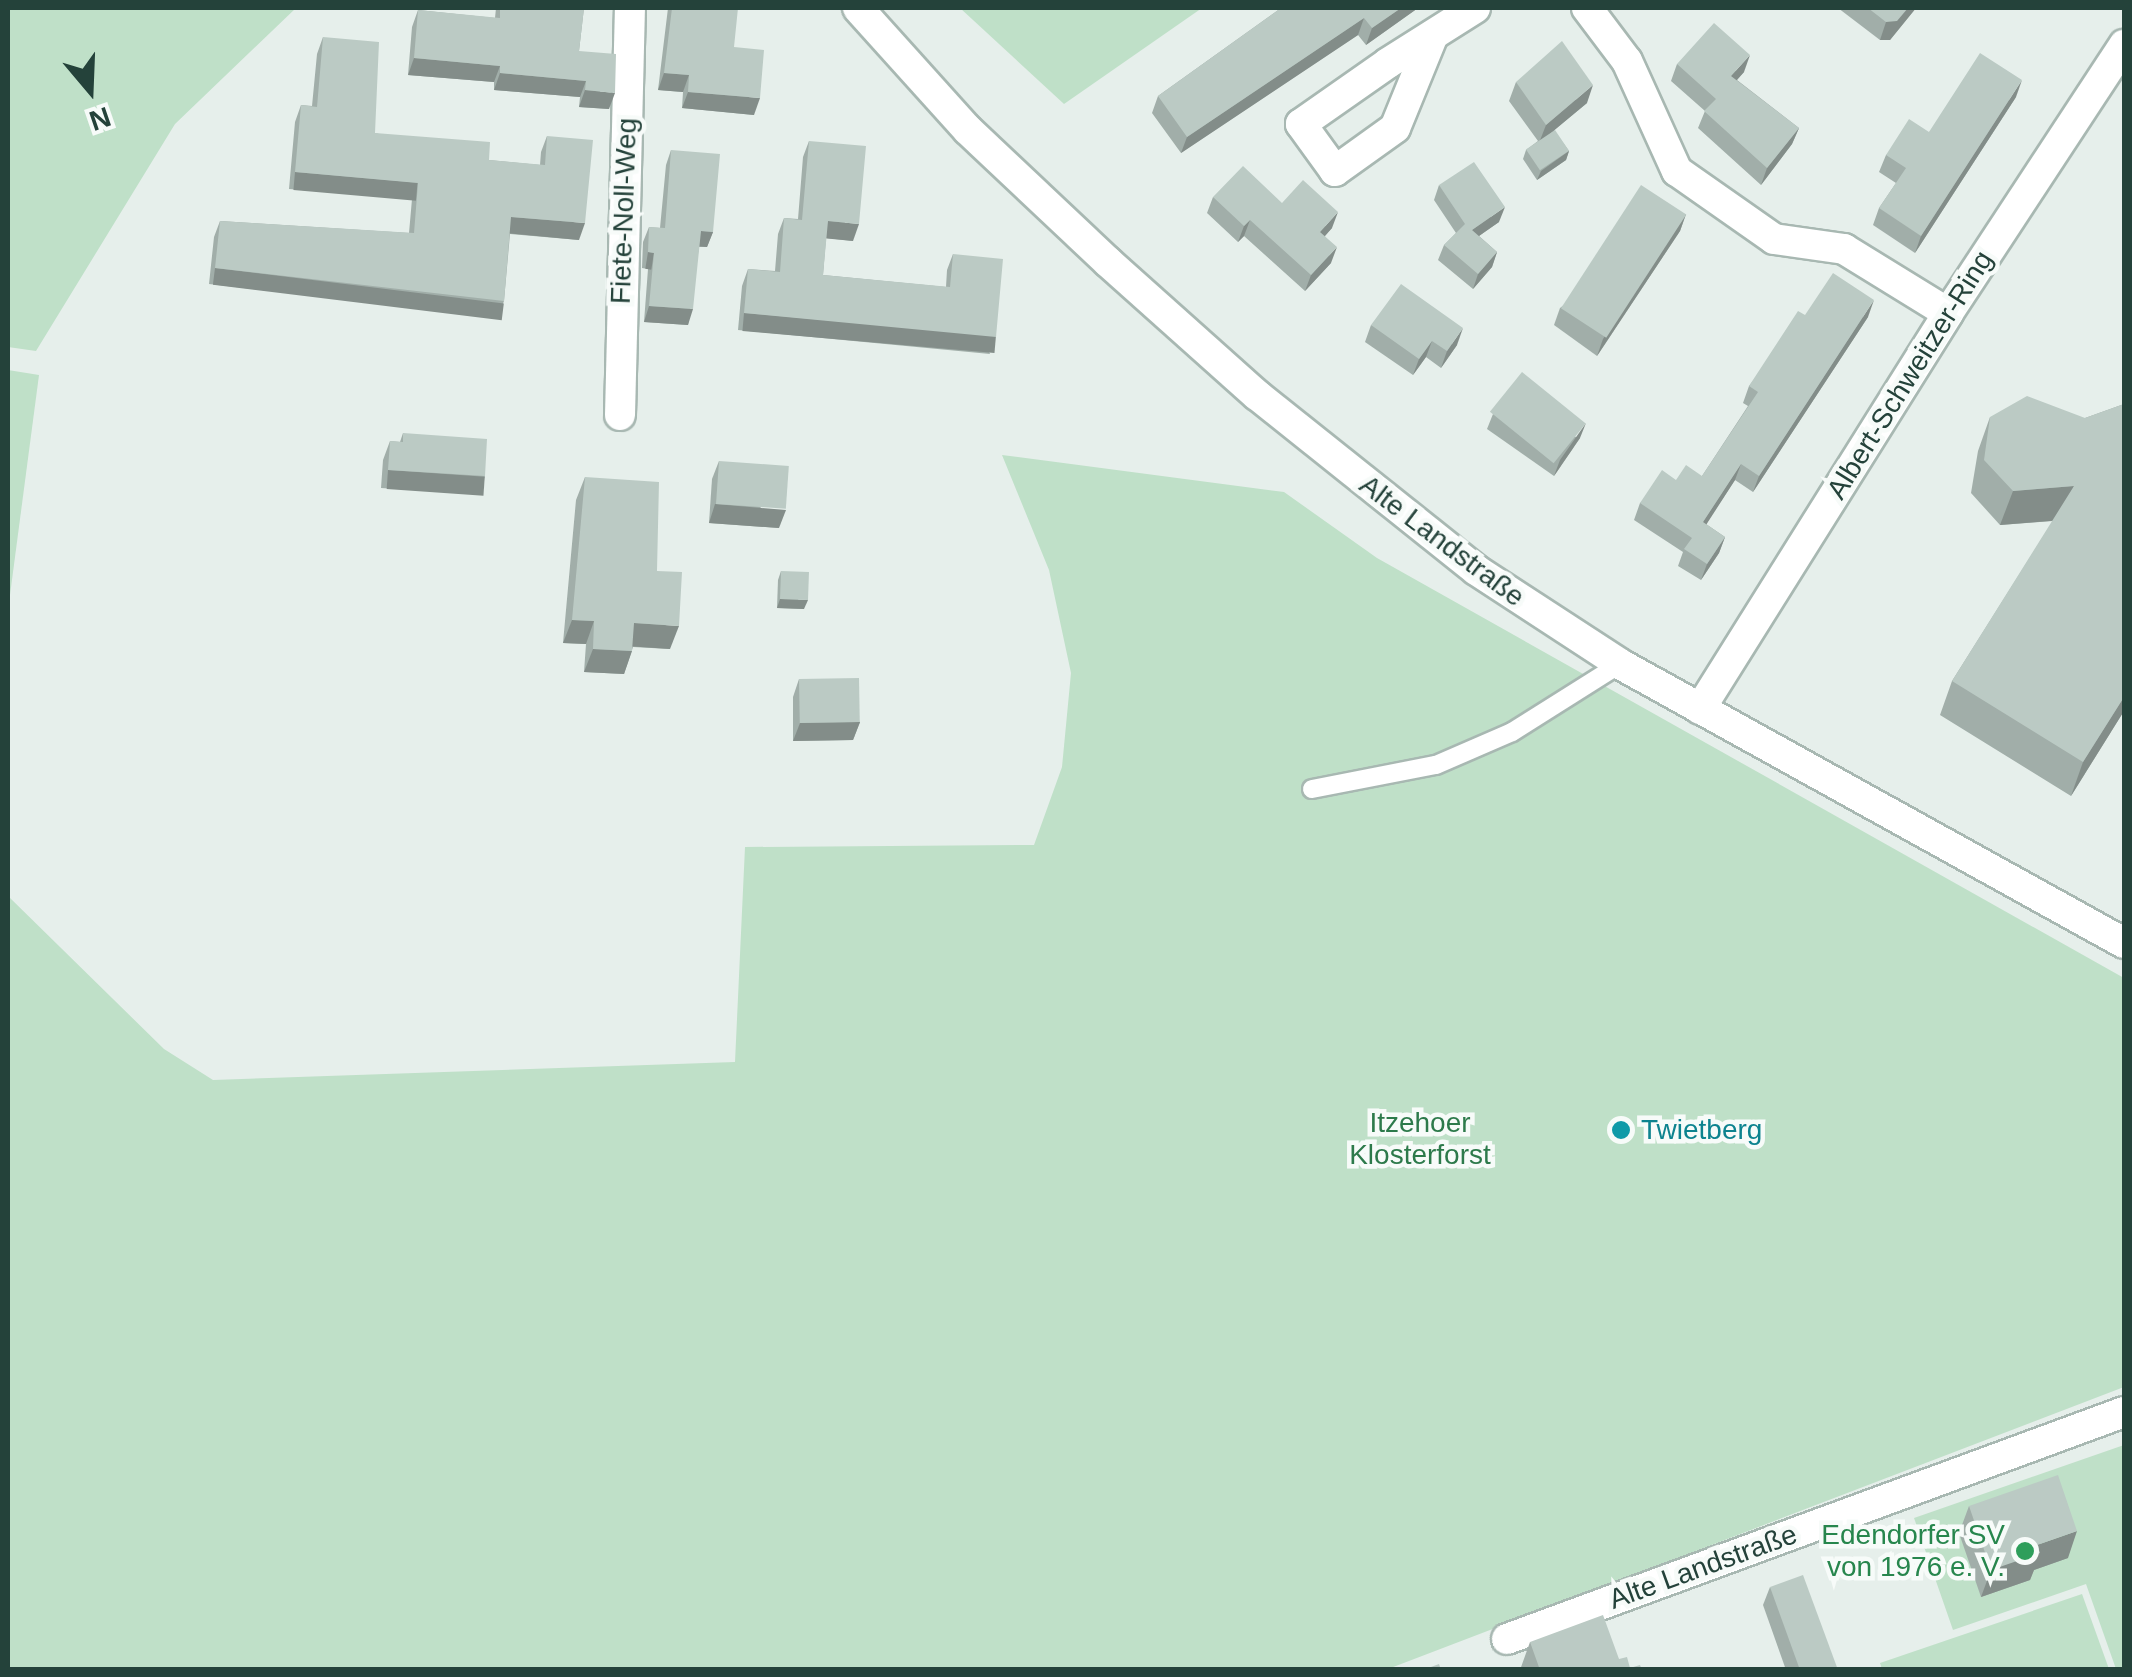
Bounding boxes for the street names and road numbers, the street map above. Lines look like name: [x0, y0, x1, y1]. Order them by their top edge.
street label: Fiete-Noll-Weg: [604, 117, 644, 305]
street label: Albert-Schweitzer-Ring: [1820, 245, 2000, 505]
street label: Alte Landstraße: [1353, 468, 1531, 614]
street label: Alte Landstraße: [1604, 1517, 1802, 1617]

